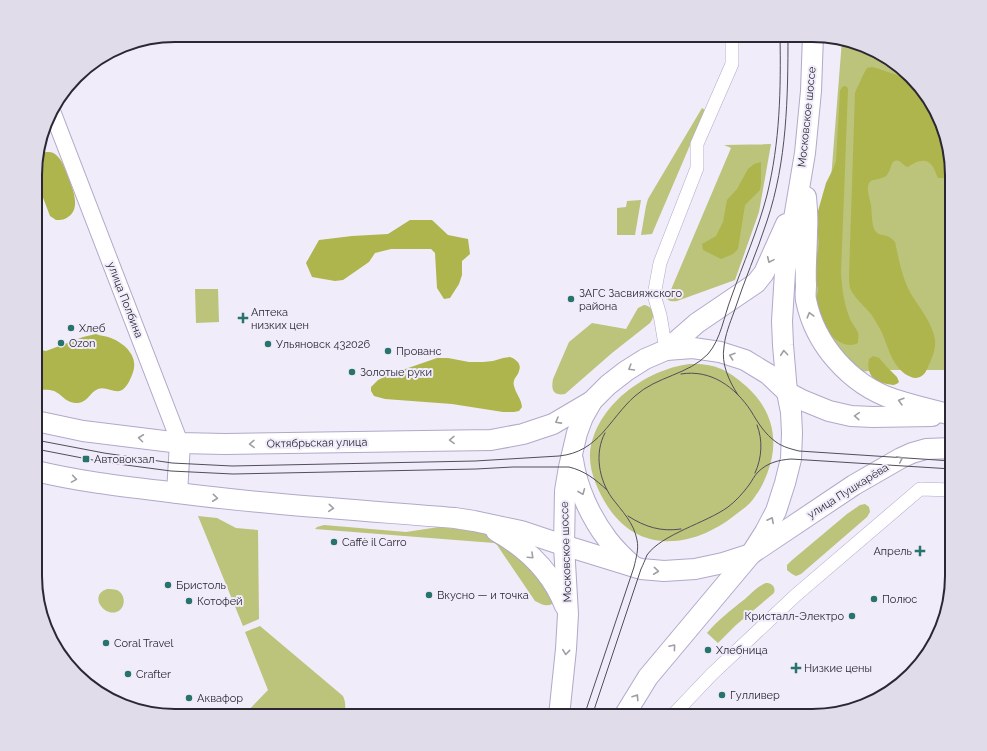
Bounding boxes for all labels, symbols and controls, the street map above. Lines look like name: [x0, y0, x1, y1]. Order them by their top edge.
street label: Московское шоссе: [795, 66, 819, 168]
one-way arrow: [767, 255, 775, 263]
street label: улица Полбина: [105, 260, 145, 340]
place label: ЗАГС Засвияжского района: [579, 287, 683, 313]
marker: ЗАГС Засвияжского района: [566, 294, 576, 304]
place label: Аптека низких цен: [251, 306, 309, 332]
one-way arrow: [807, 312, 815, 318]
marker: Аптека низких цен: [238, 313, 248, 323]
place label: Хлеб: [79, 322, 106, 335]
marker: Хлеб: [66, 323, 76, 333]
place label: Ozon: [69, 337, 96, 350]
marker: Ozon: [56, 338, 66, 348]
place label: Ульяновск 432026: [276, 338, 371, 351]
marker: Ульяновск 432026: [263, 339, 273, 349]
place label: Прованс: [396, 345, 442, 358]
marker: Прованс: [383, 346, 393, 356]
one-way arrow: [780, 350, 789, 356]
one-way arrow: [729, 352, 736, 361]
one-way arrow: [628, 363, 635, 370]
place label: Золотые руки: [360, 366, 432, 379]
marker: Золотые руки: [347, 367, 357, 377]
one-way arrow: [898, 397, 905, 406]
one-way arrow: [854, 412, 860, 421]
one-way arrow: [555, 416, 562, 423]
one-way arrow: [138, 434, 144, 443]
street label: Октябрьская улица: [267, 436, 367, 450]
one-way arrow: [449, 436, 455, 444]
one-way arrow: [249, 440, 255, 448]
place label: Автовокзал: [94, 453, 155, 466]
marker: Автовокзал: [81, 454, 91, 464]
one-way arrow: [896, 456, 903, 464]
street label: улица Пушкарёва: [805, 461, 891, 521]
one-way arrow: [71, 474, 77, 483]
one-way arrow: [577, 488, 585, 495]
one-way arrow: [212, 493, 219, 502]
street label: Московское шоссе: [558, 501, 574, 603]
one-way arrow: [328, 503, 334, 512]
one-way arrow: [766, 517, 774, 524]
place label: Caffè il Carro: [342, 536, 407, 549]
marker: Caffè il Carro: [329, 537, 339, 547]
place label: Апрель: [873, 545, 913, 558]
marker: Апрель: [915, 546, 925, 556]
one-way arrow: [526, 551, 534, 559]
one-way arrow: [653, 566, 659, 575]
place label: Бристоль: [176, 579, 227, 592]
marker: Бристоль: [163, 580, 173, 590]
place label: Вкусно — и точка: [437, 589, 529, 602]
marker: Вкусно — и точка: [424, 590, 434, 600]
place label: Полюс: [882, 593, 917, 606]
marker: Полюс: [869, 594, 879, 604]
place label: Котофей: [197, 595, 243, 608]
marker: Котофей: [184, 596, 194, 606]
place label: Кристалл-Электро: [744, 610, 844, 623]
marker: Кристалл-Электро: [847, 611, 857, 621]
place label: Coral Travel: [114, 637, 174, 650]
marker: Coral Travel: [101, 638, 111, 648]
place label: Хлебница: [716, 644, 768, 657]
one-way arrow: [669, 645, 676, 652]
marker: Хлебница: [703, 645, 713, 655]
one-way arrow: [562, 649, 571, 655]
place label: Низкие цены: [804, 662, 872, 675]
marker: Низкие цены: [791, 663, 801, 673]
place label: Crafter: [136, 668, 171, 681]
marker: Crafter: [123, 669, 133, 679]
place label: Гулливер: [730, 689, 780, 702]
marker: Гулливер: [717, 690, 727, 700]
place label: Аквафор: [197, 692, 243, 705]
marker: Аквафор: [184, 693, 194, 703]
one-way arrow: [631, 694, 638, 701]

